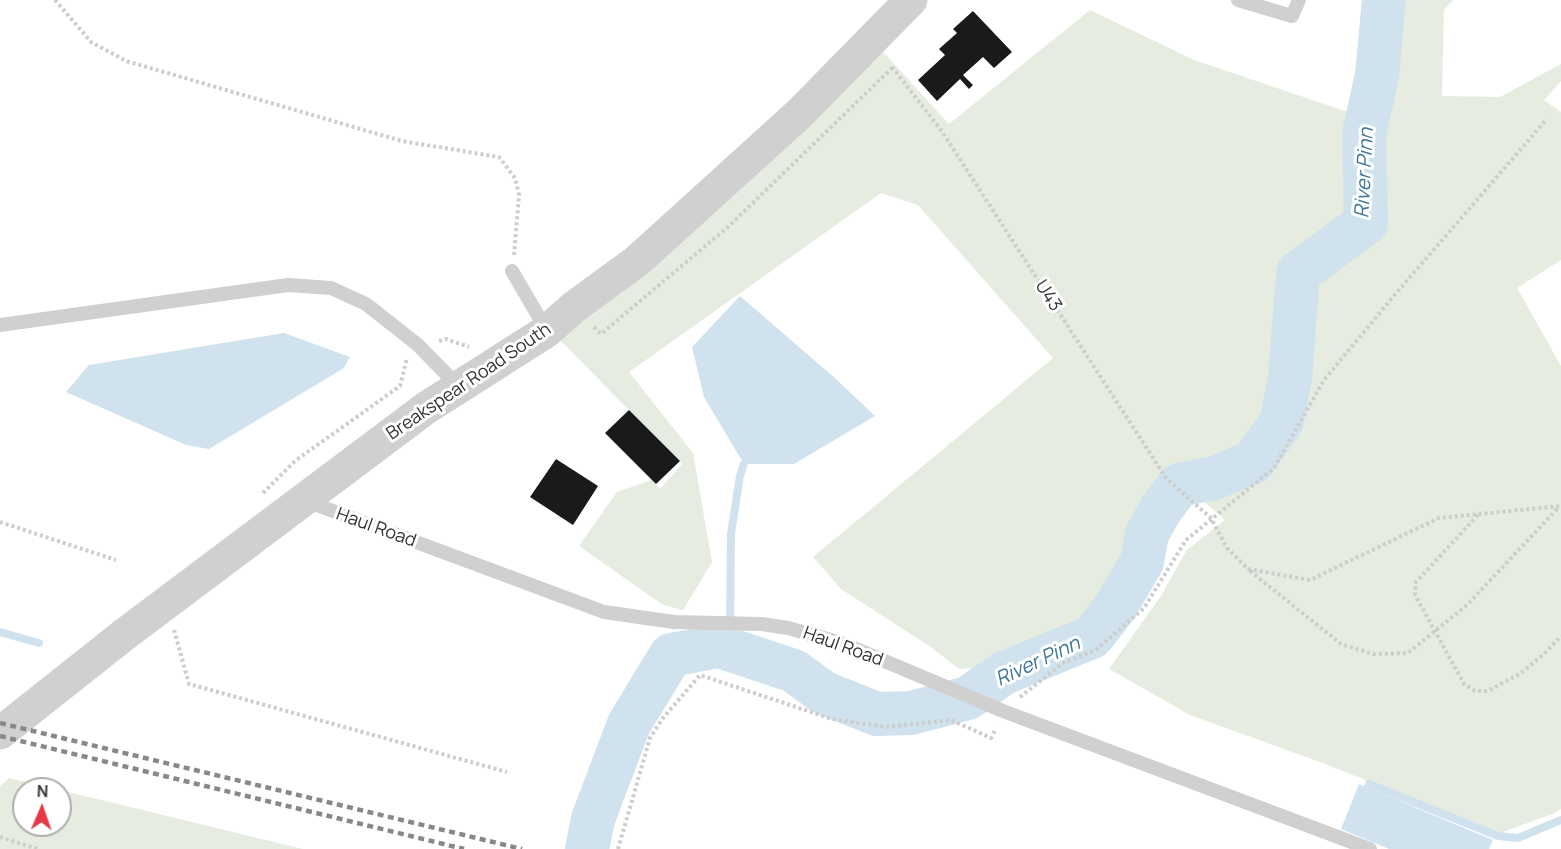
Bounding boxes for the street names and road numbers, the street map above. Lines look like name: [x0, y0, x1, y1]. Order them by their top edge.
street label: U43: [1030, 276, 1066, 316]
street label: Breakspear Road South: [383, 319, 555, 445]
street label: Haul Road: [333, 504, 419, 552]
street label: Haul Road: [800, 623, 886, 671]

